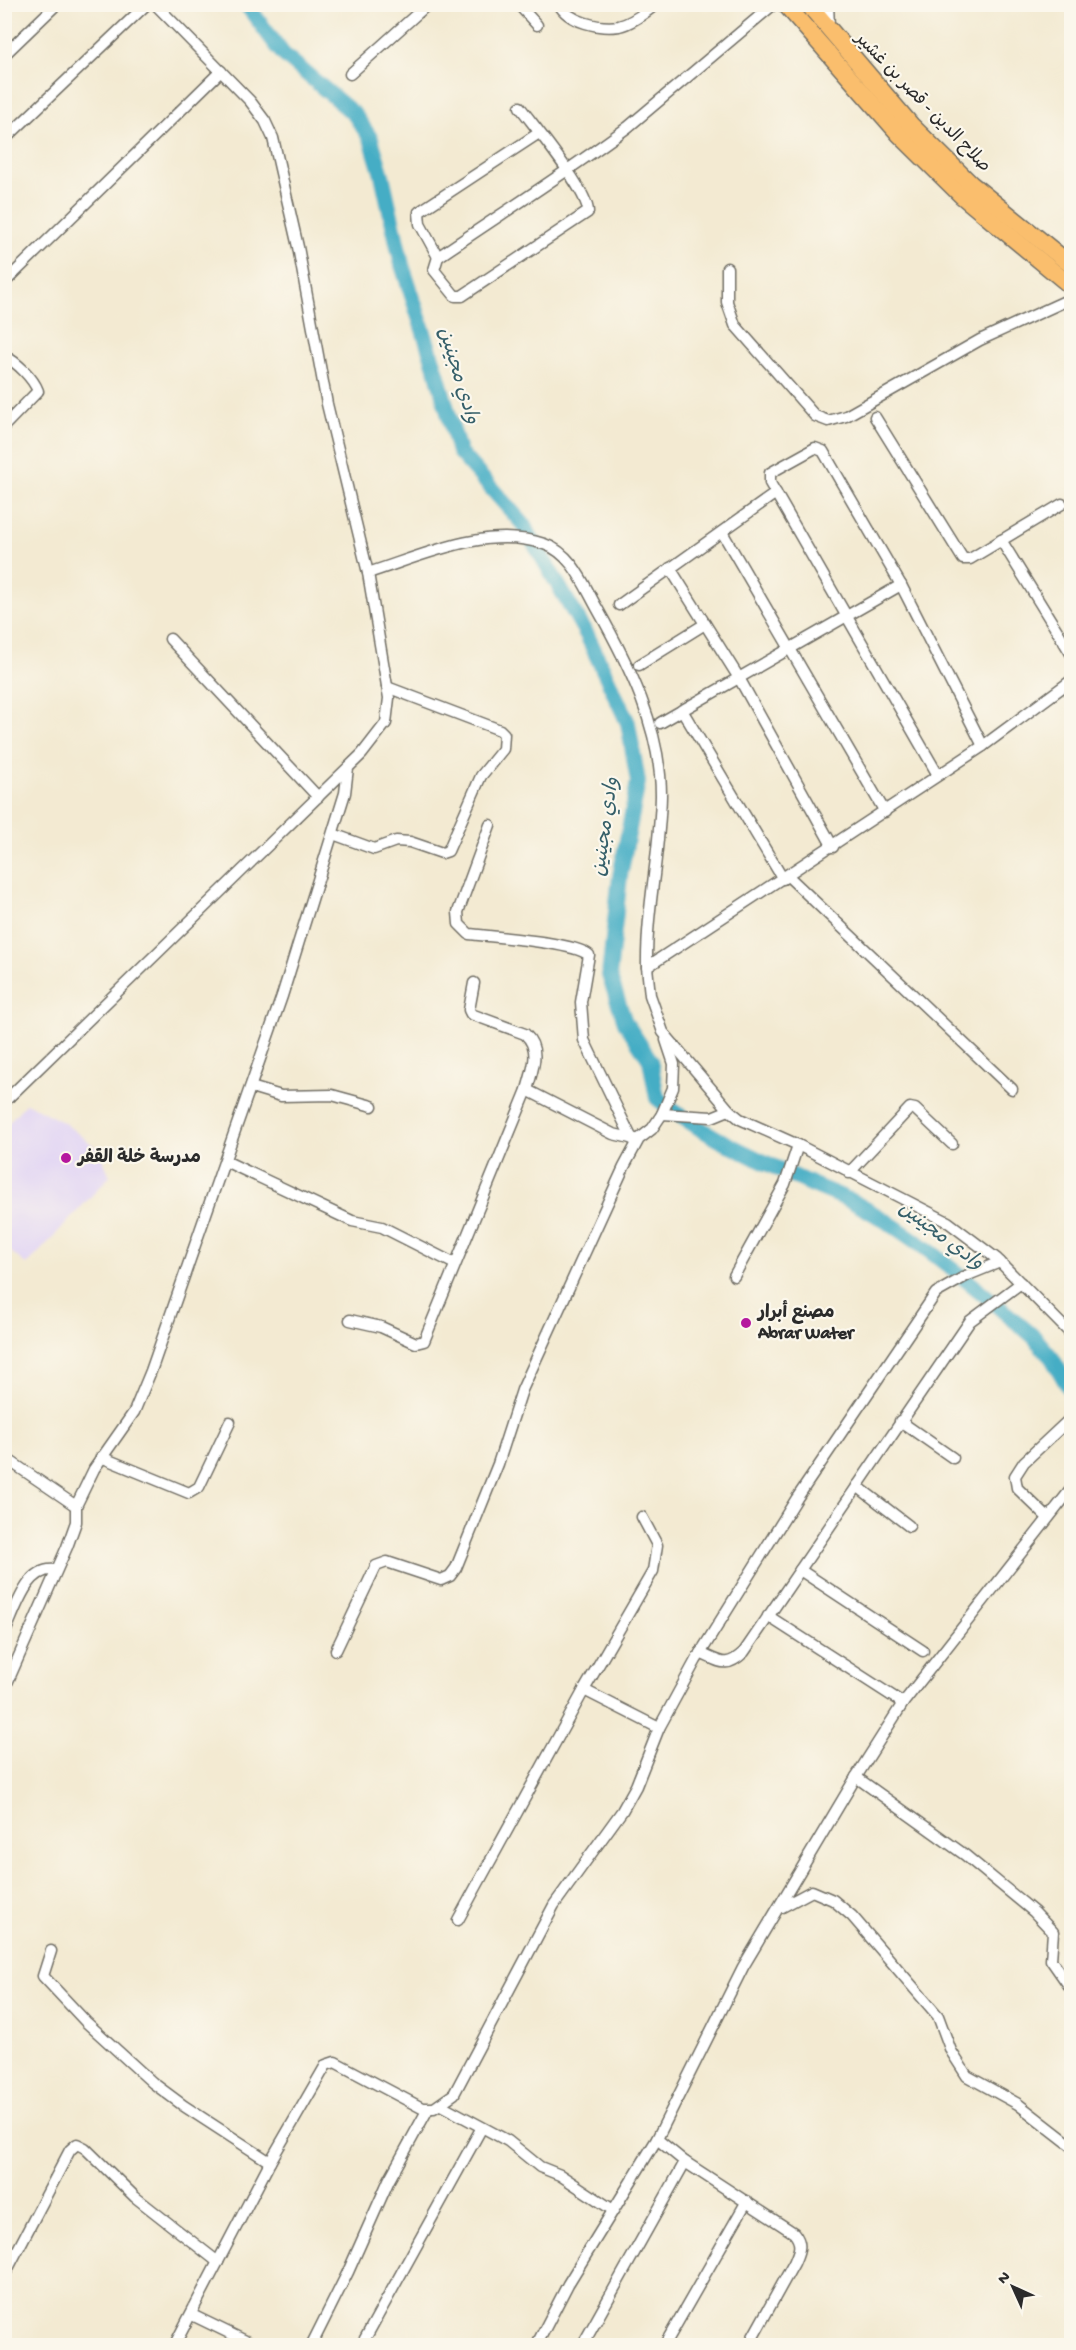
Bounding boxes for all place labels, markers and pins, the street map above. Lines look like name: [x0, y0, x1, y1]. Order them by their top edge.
place label: مدرسة خلة القفر: [76, 1147, 201, 1169]
marker: مدرسة خلة القفر: [59, 1151, 73, 1165]
place label: مصنع أبرار Abrar Water: [756, 1300, 856, 1345]
marker: مصنع أبرار Abrar Water: [739, 1316, 753, 1330]

